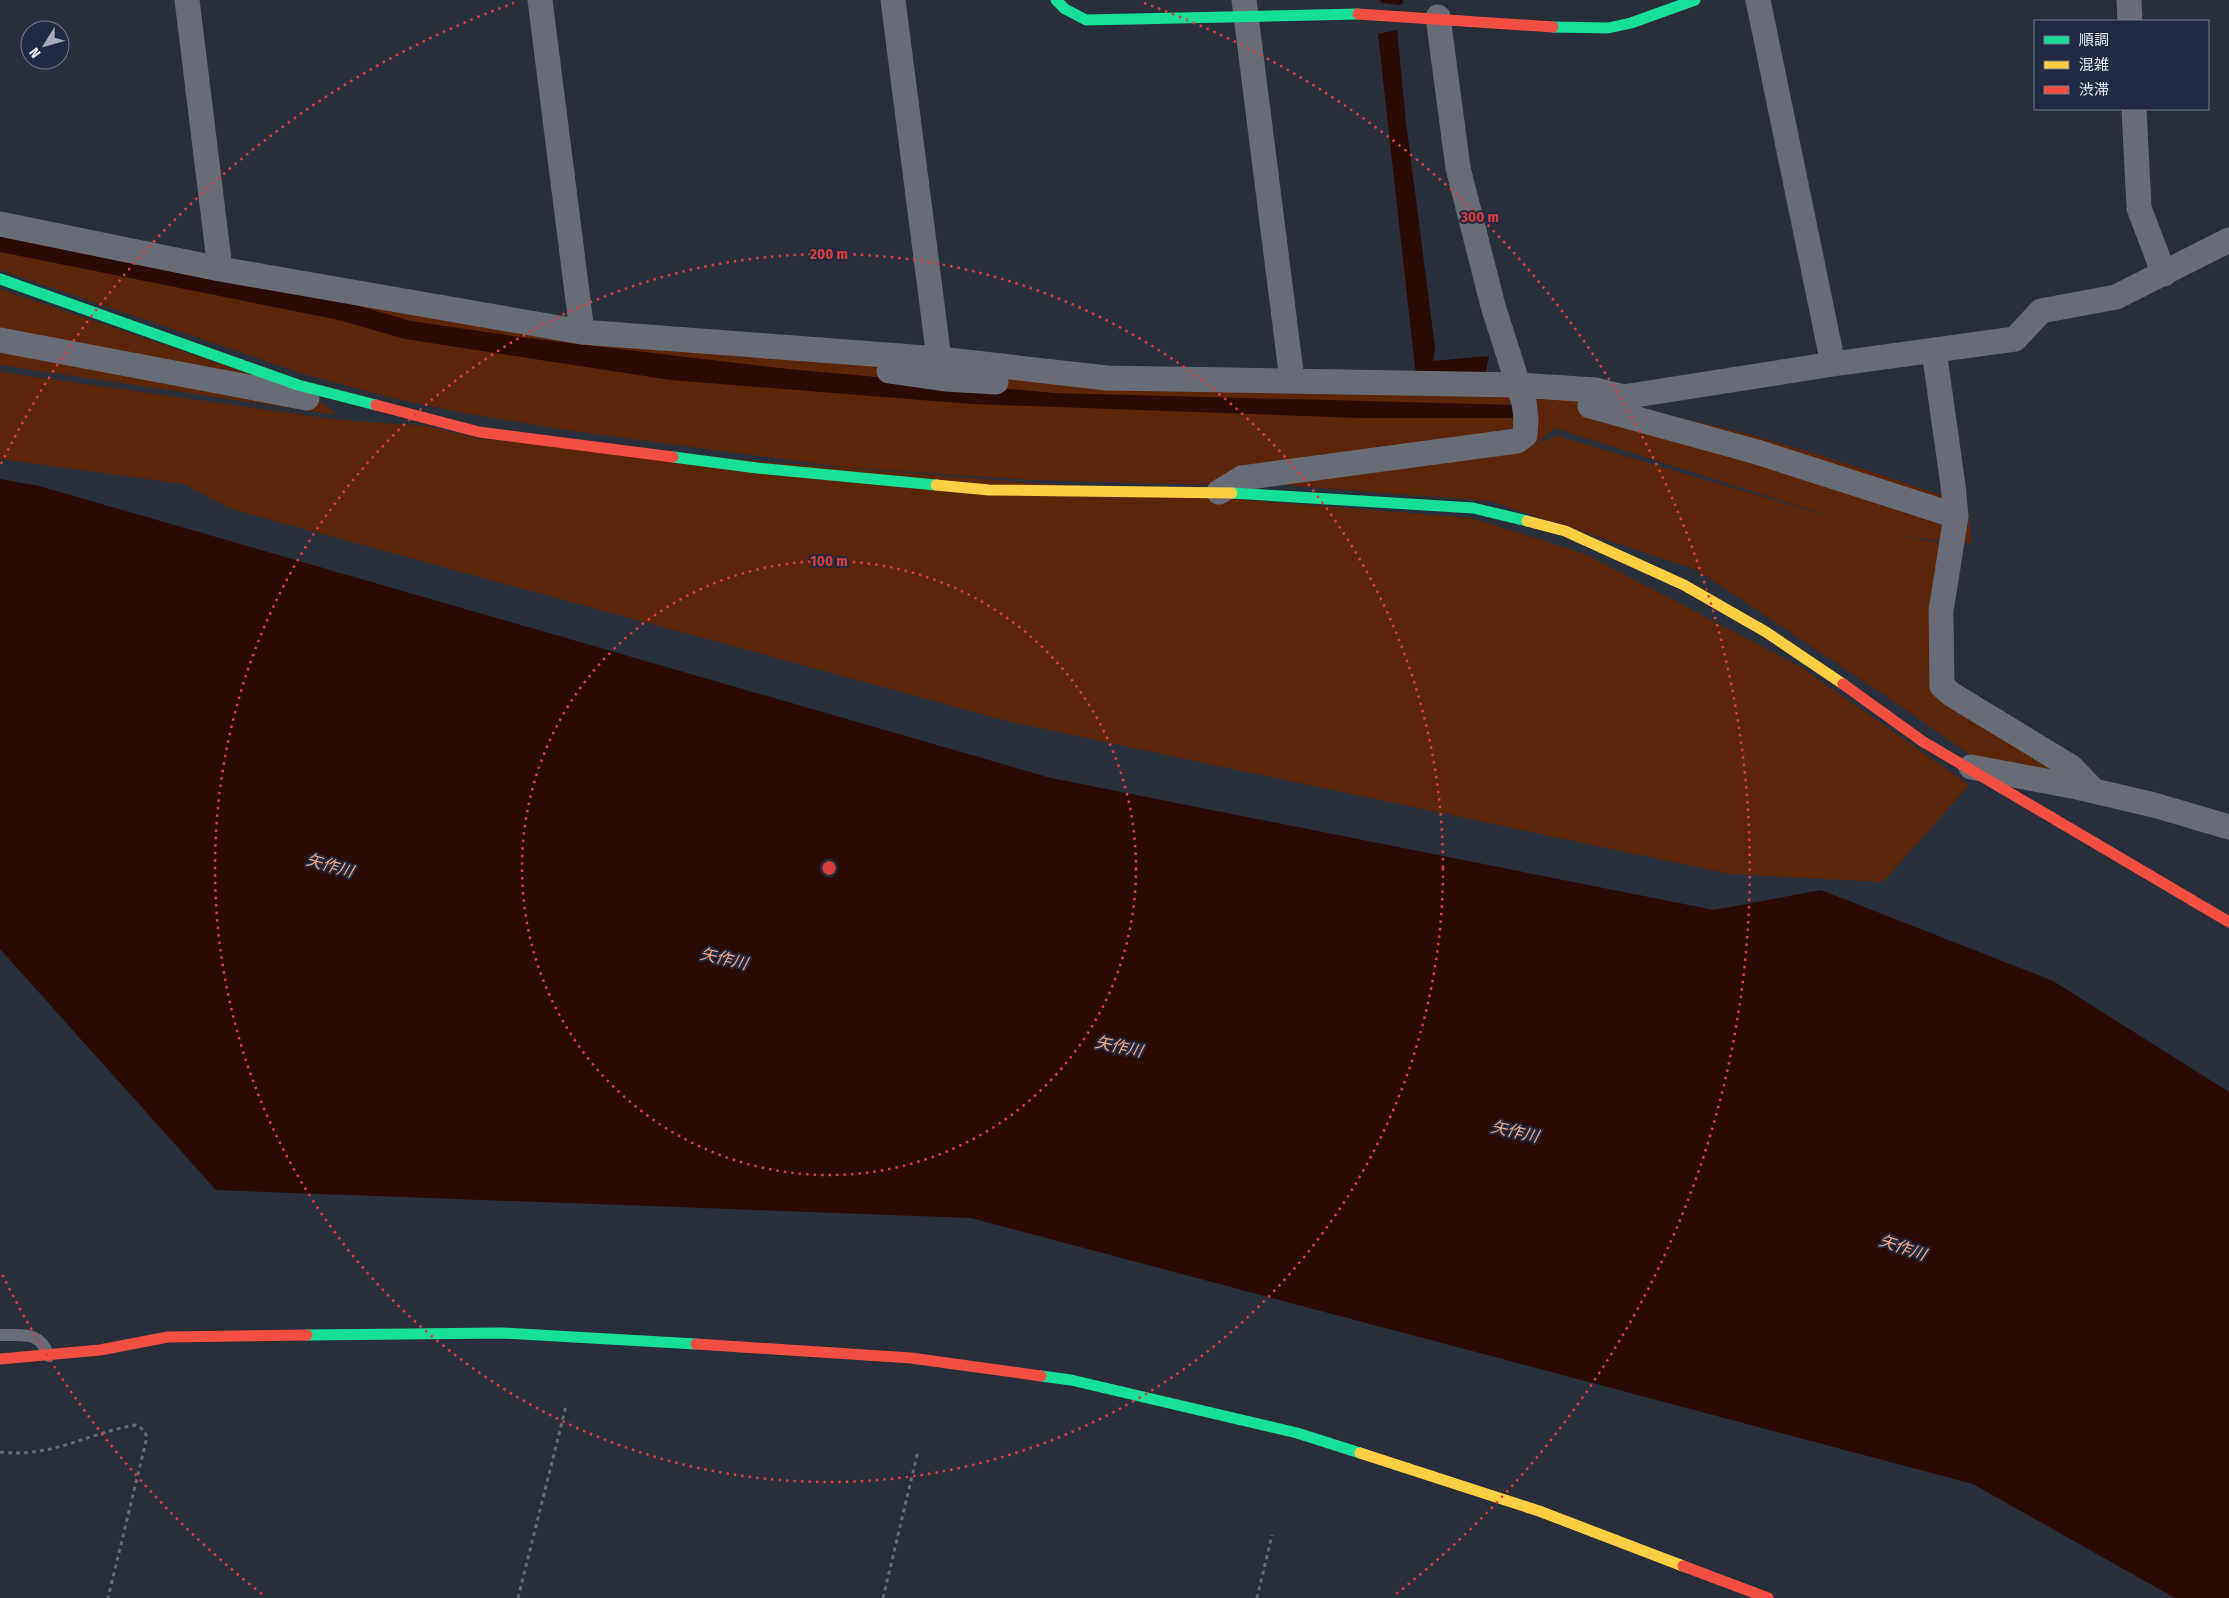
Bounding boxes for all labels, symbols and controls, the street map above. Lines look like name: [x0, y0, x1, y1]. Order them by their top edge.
north arrow: [20, 20, 70, 70]
legend: [2034, 20, 2209, 110]
text: 順調: [2079, 31, 2109, 49]
text: N: [26, 44, 44, 61]
text: 混雑: [2079, 56, 2109, 74]
text: 渋滞: [2079, 81, 2109, 99]
text: 300 m: [1460, 208, 1499, 226]
text: 200 m: [809, 245, 848, 263]
text: 100 m: [810, 552, 848, 570]
water label: 矢作川: [304, 850, 357, 882]
centre of rings: [820, 859, 838, 877]
water label: 矢作川: [698, 944, 751, 974]
water label: 矢作川: [1093, 1032, 1146, 1061]
water label: 矢作川: [1489, 1117, 1542, 1147]
water label: 矢作川: [1877, 1231, 1931, 1265]

